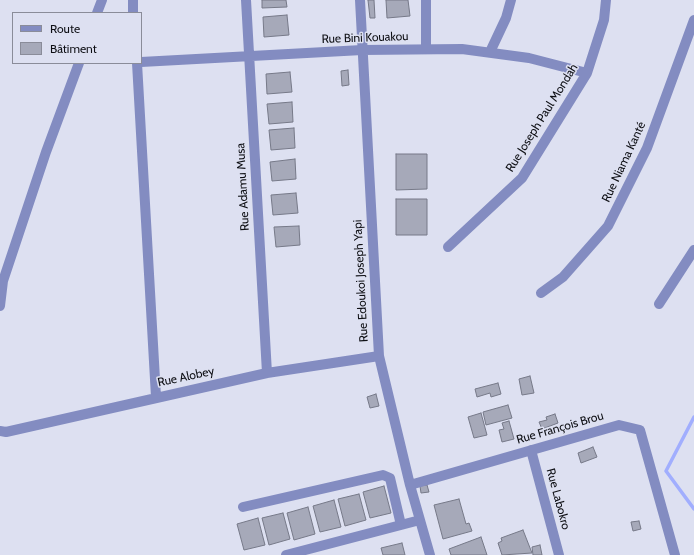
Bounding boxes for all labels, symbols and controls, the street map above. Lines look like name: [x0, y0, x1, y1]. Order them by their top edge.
legend: [12, 12, 142, 64]
text: Route: [50, 21, 80, 36]
street label: Rue Bini Kouakou: [321, 29, 409, 47]
text: Bâtiment: [50, 41, 97, 56]
street label: Rue Joseph Paul Mondah: [503, 61, 581, 175]
street label: Rue Niama Kanté: [599, 119, 649, 205]
street label: Rue Adamu Musa: [234, 143, 252, 231]
street label: Rue Edoukoi Joseph Yapi: [351, 219, 371, 343]
street label: Rue Alobey: [156, 364, 216, 390]
street label: Rue François Brou: [515, 409, 605, 447]
street label: Rue Labokro: [543, 467, 573, 531]

